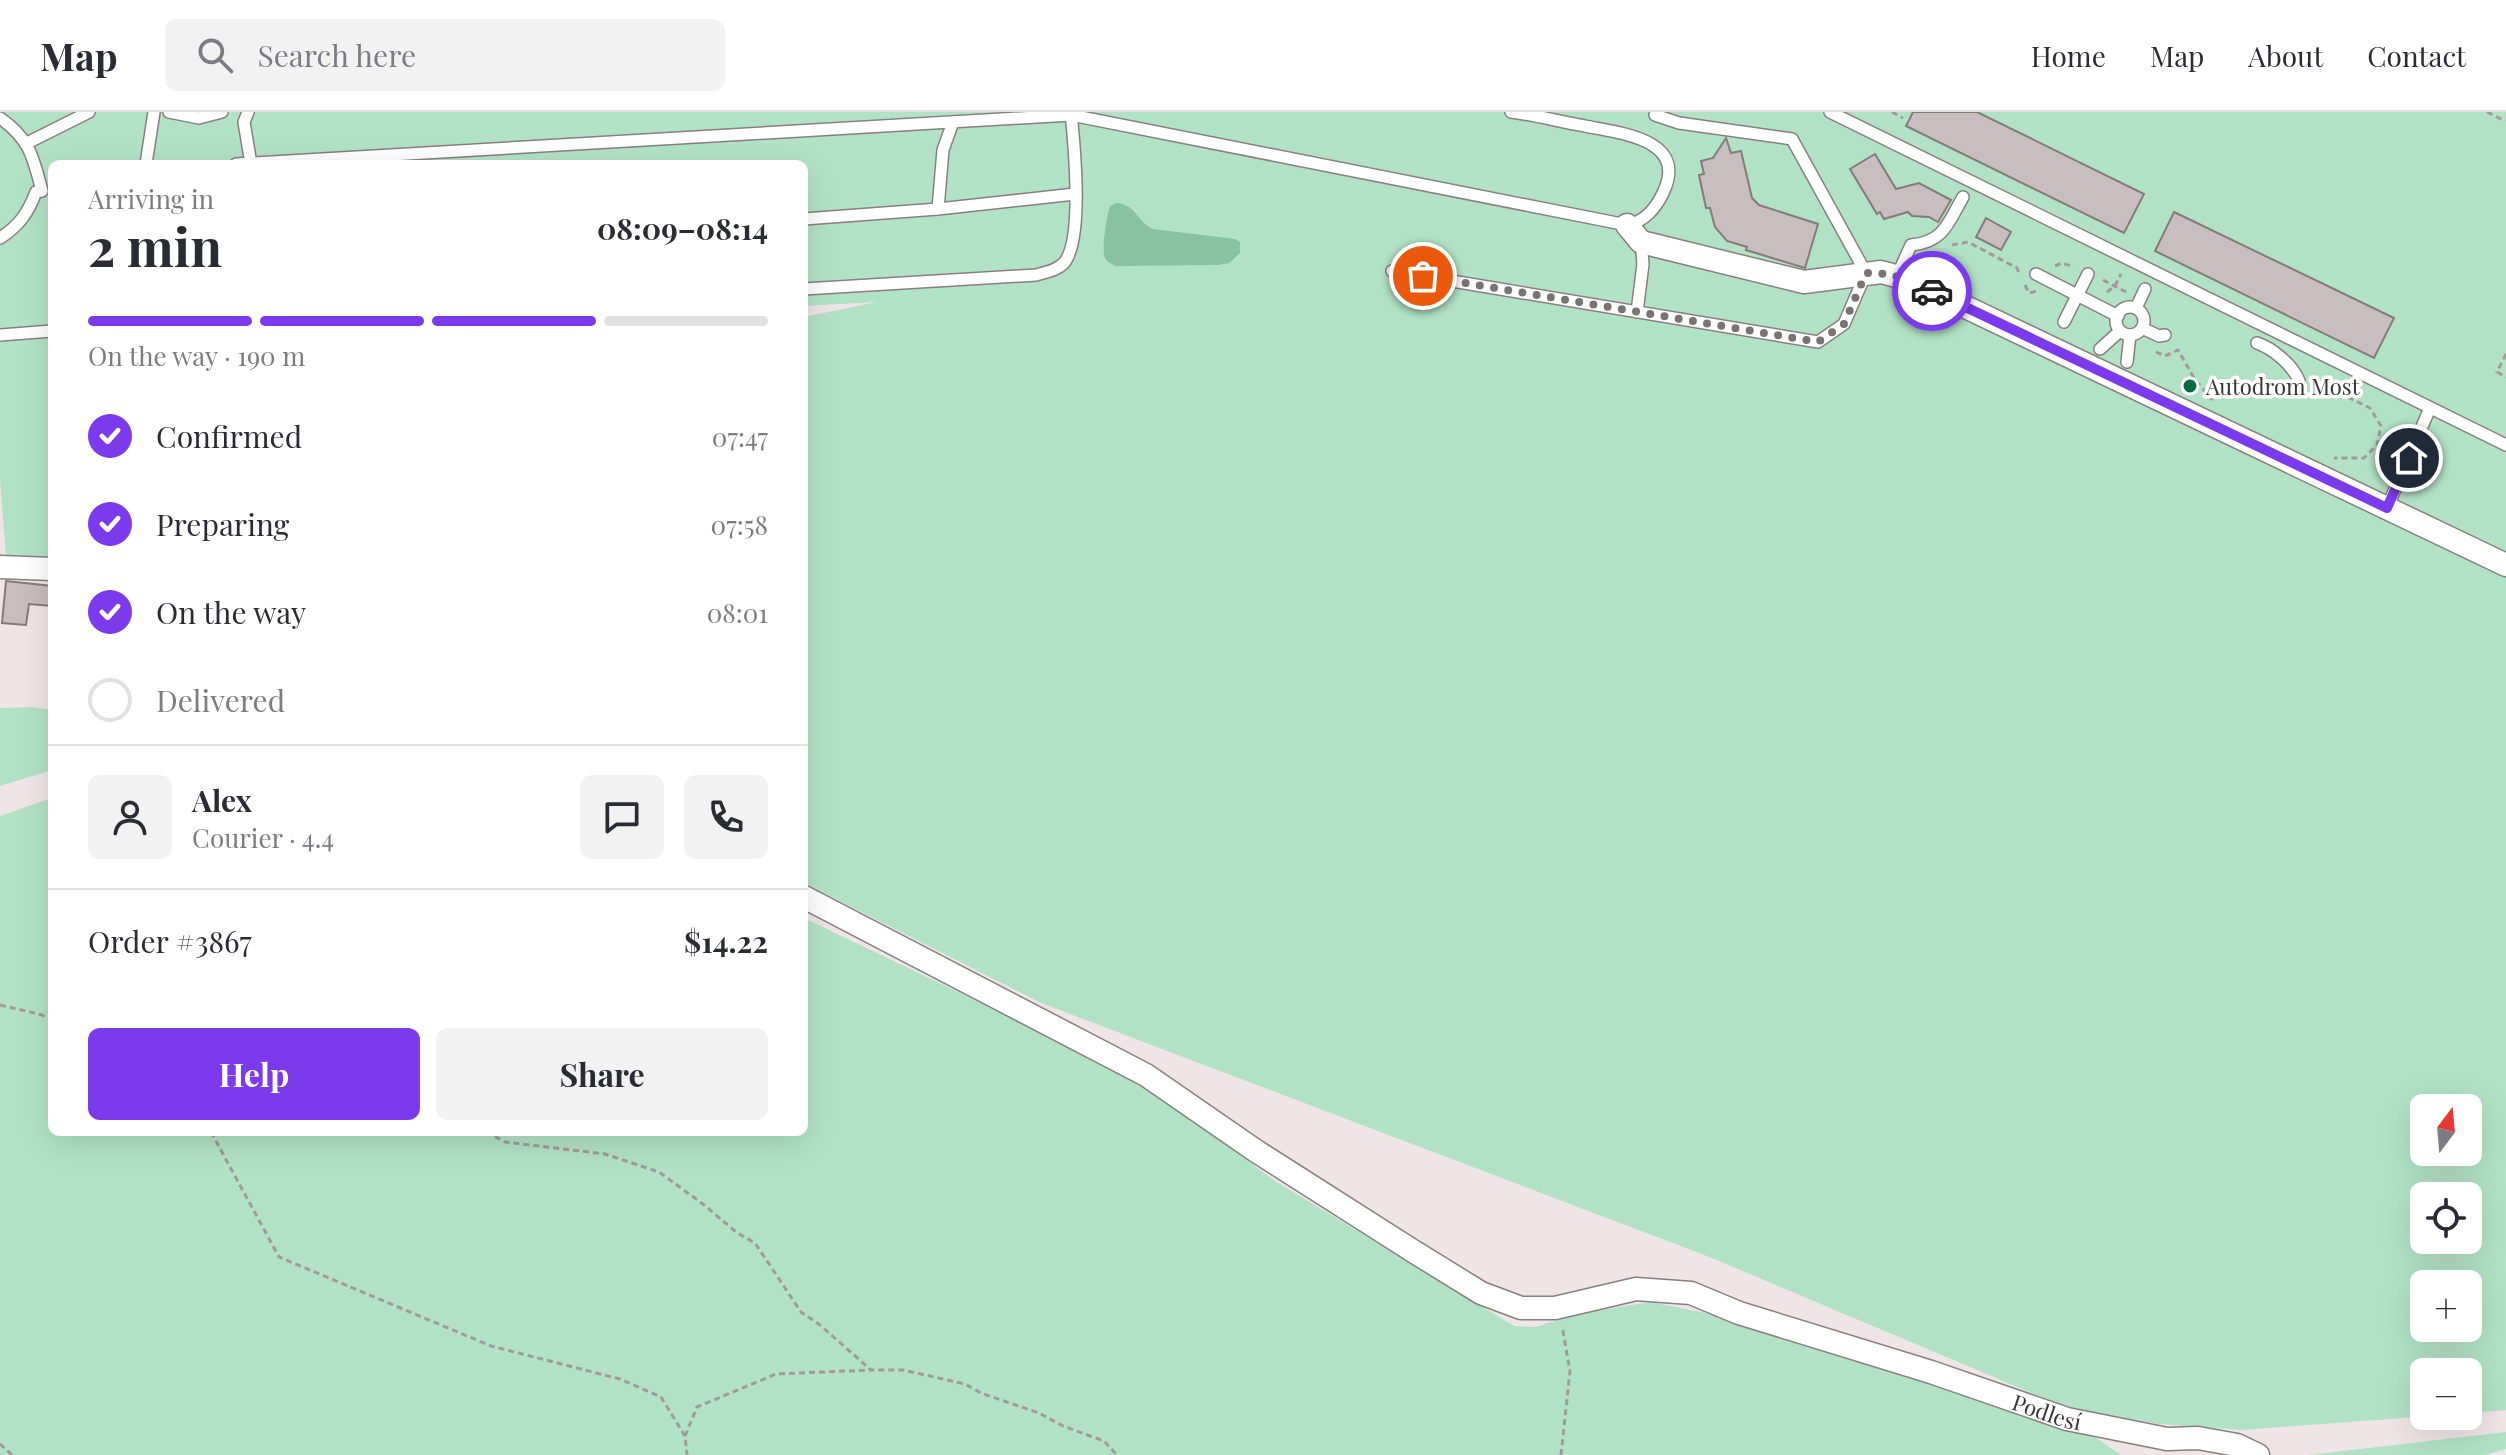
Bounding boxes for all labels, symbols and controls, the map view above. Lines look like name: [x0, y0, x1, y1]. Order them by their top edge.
search box: [165, 19, 725, 91]
text: Map: [40, 30, 117, 81]
icon: search: [193, 33, 237, 77]
text: Search here: [257, 35, 416, 75]
text: Home: [2031, 37, 2106, 74]
text: Map: [2150, 37, 2204, 74]
text: About: [2248, 37, 2323, 74]
text: Contact: [2367, 37, 2466, 74]
text: Arriving in: [88, 181, 214, 216]
text: 08:09–08:14: [597, 208, 768, 248]
text: 2 min: [88, 211, 222, 280]
pin: [1389, 242, 1457, 310]
courier: [1892, 251, 1972, 331]
icon: bag: [1401, 254, 1445, 298]
icon: car: [1910, 269, 1954, 313]
text: On the way · 190 m: [88, 338, 305, 373]
place label: Autodrom Most: [2205, 371, 2361, 401]
marker: Autodrom Most: [2181, 377, 2199, 395]
icon: check: [88, 414, 132, 458]
text: Confirmed: [156, 416, 302, 456]
text: 07:47: [712, 419, 768, 454]
pin: [2375, 424, 2443, 492]
icon: home: [2387, 436, 2431, 480]
icon: check: [88, 502, 132, 546]
text: Preparing: [156, 504, 289, 544]
text: 07:58: [711, 507, 768, 542]
icon: check: [88, 590, 132, 634]
text: On the way: [156, 592, 306, 632]
text: 08:01: [707, 595, 768, 630]
text: Delivered: [156, 680, 285, 720]
button: person: [88, 775, 172, 859]
button: chat: [580, 775, 664, 859]
button: phone: [684, 775, 768, 859]
text: Alex: [192, 780, 252, 820]
text: Courier · 4.4: [192, 820, 334, 855]
text: Order #3867: [88, 921, 252, 961]
text: $14.22: [684, 921, 768, 961]
button: Help: [88, 1028, 420, 1120]
button: Share: [436, 1028, 768, 1120]
north arrow: [2410, 1094, 2482, 1166]
map controls: [2410, 1094, 2482, 1430]
button: locate: [2410, 1182, 2482, 1254]
button: +: [2410, 1270, 2482, 1342]
button: −: [2410, 1358, 2482, 1430]
street label: Podlesí: [2009, 1386, 2084, 1437]

